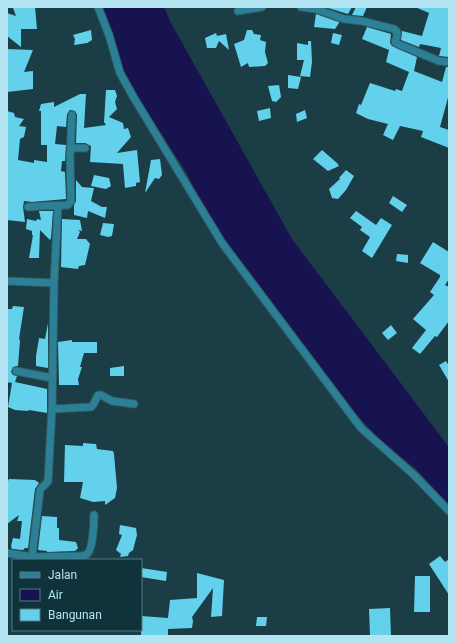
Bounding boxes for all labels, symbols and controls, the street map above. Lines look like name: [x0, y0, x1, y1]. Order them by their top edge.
legend: [12, 559, 142, 631]
text: Jalan: [48, 568, 77, 582]
text: Air: [48, 588, 63, 602]
text: Bangunan: [48, 608, 102, 622]

